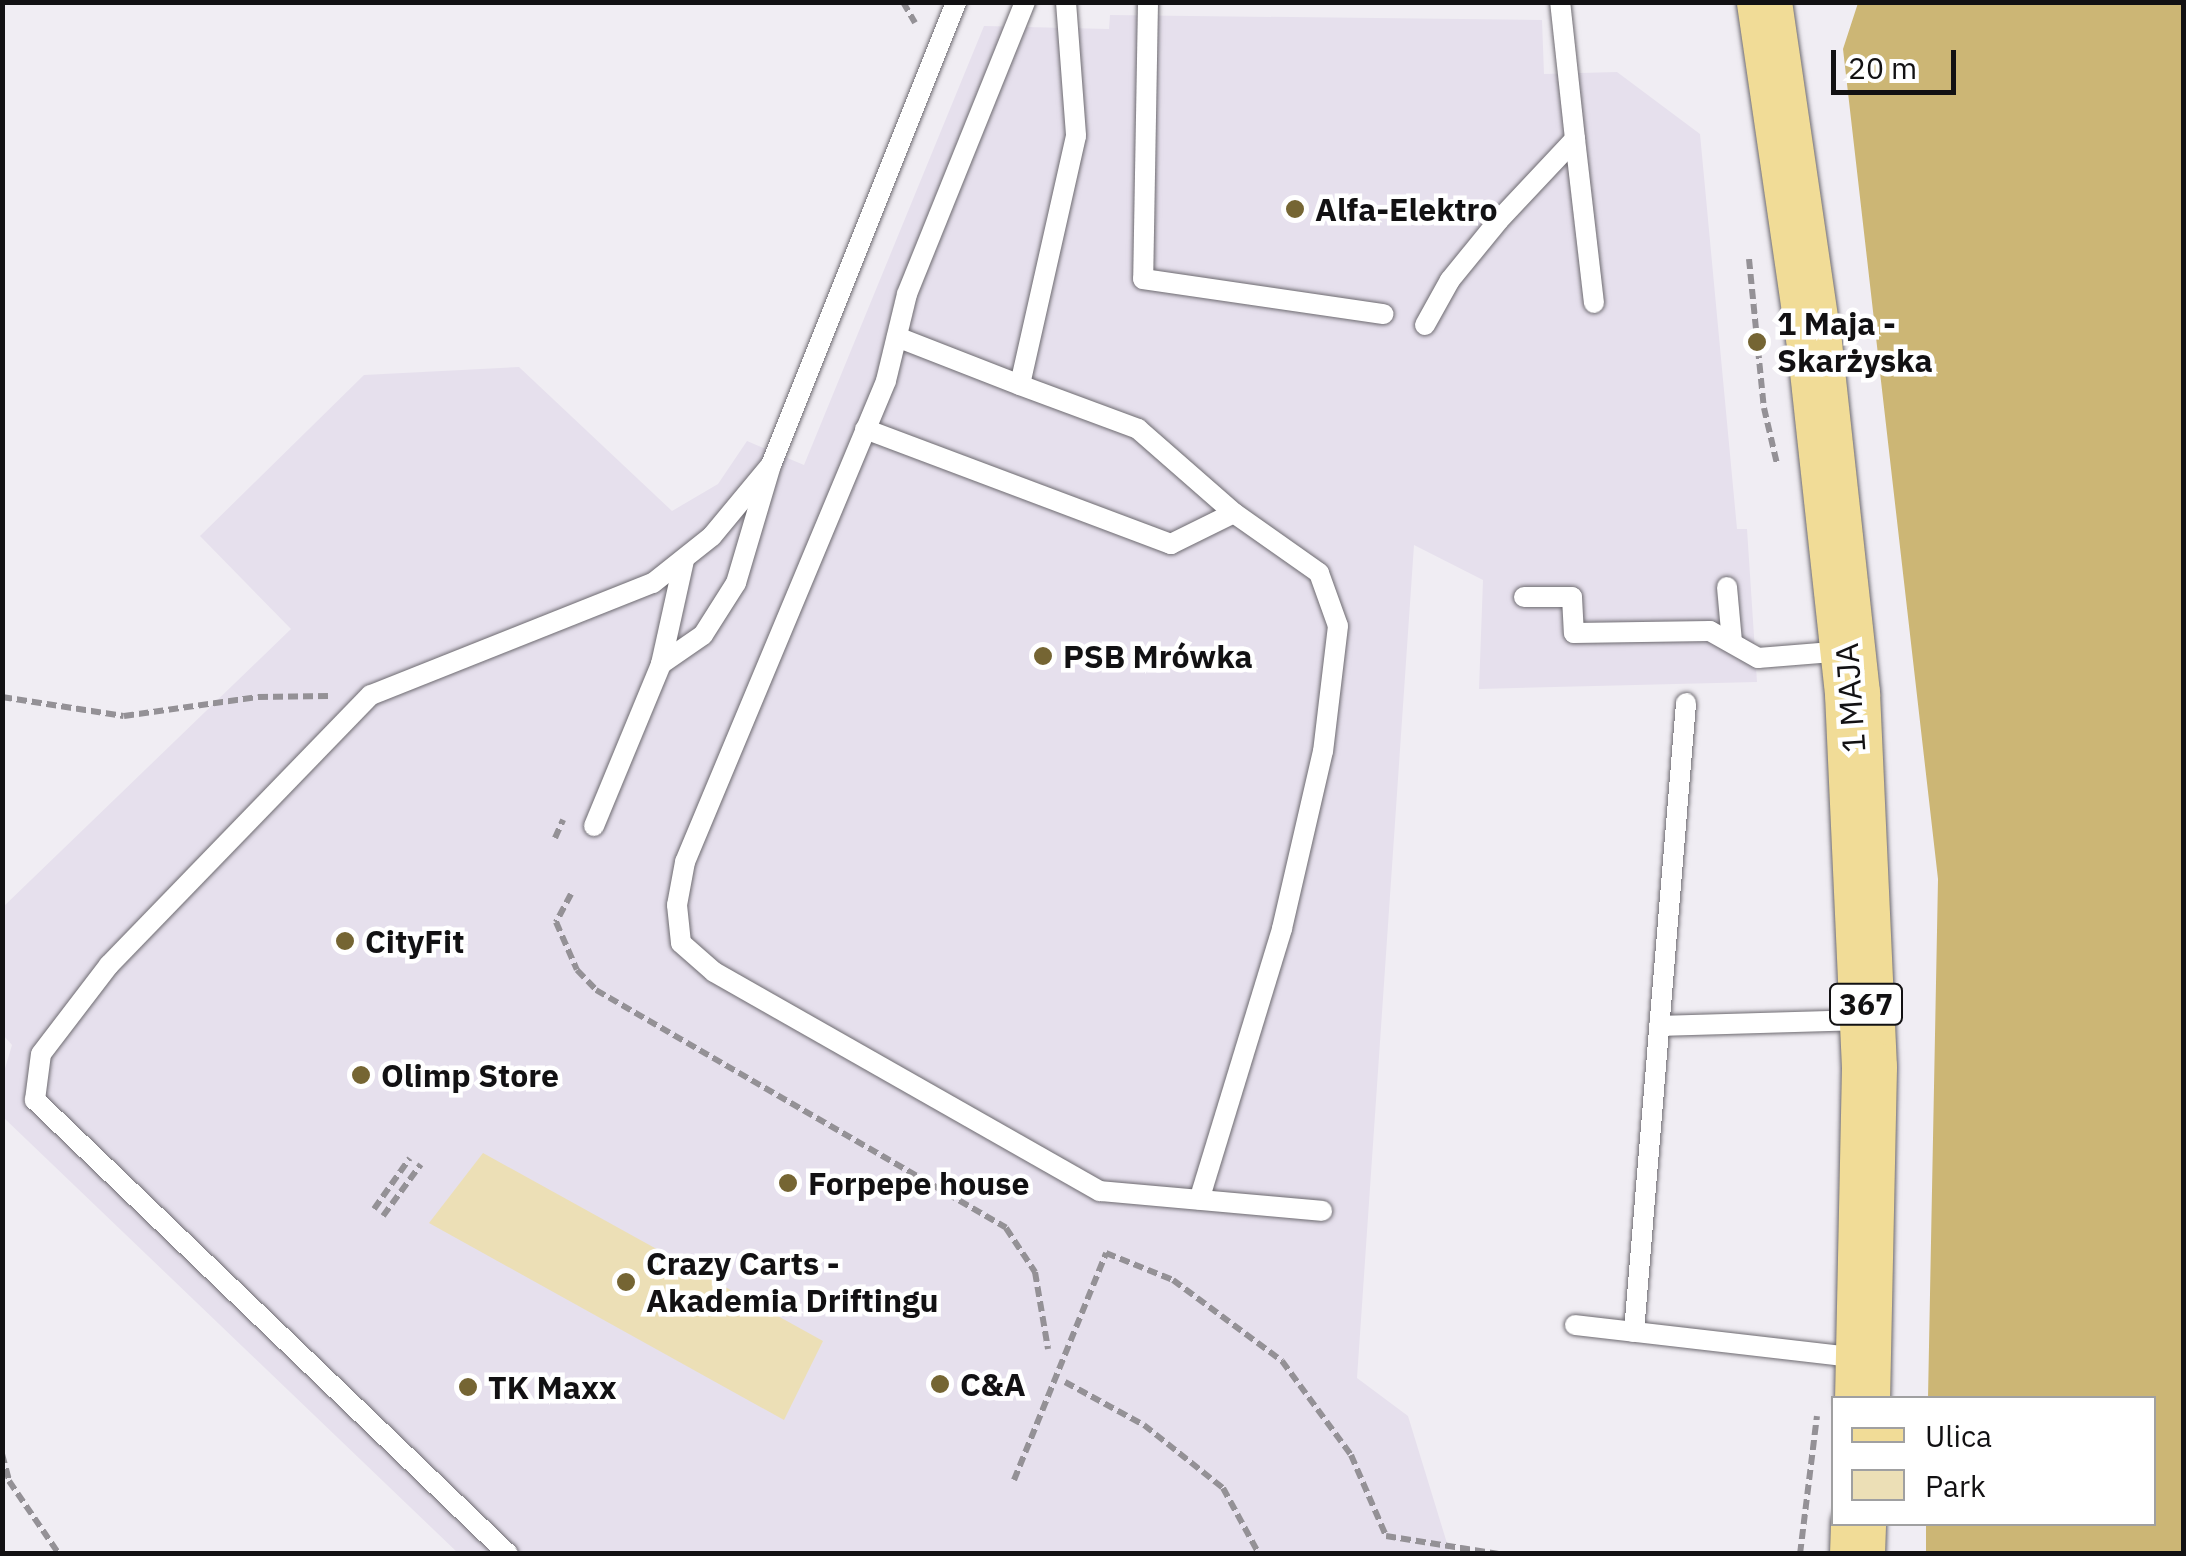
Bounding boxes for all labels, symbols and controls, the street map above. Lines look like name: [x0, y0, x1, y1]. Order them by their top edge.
scale bar: [1836, 30, 1961, 92]
text: 20 m: [1848, 48, 1917, 87]
place label: Alfa-Elektro: [1315, 190, 1497, 228]
marker: Alfa-Elektro: [1284, 198, 1306, 220]
place label: 1 Maja - Skarżyska: [1777, 305, 1933, 380]
marker: 1 Maja - Skarżyska: [1746, 331, 1768, 353]
place label: PSB Mrówka: [1063, 637, 1253, 675]
street label: 1 MAJA: [1827, 642, 1873, 754]
marker: PSB Mrówka: [1032, 645, 1054, 667]
place label: CityFit: [365, 922, 464, 960]
marker: CityFit: [334, 930, 356, 952]
road number: 367: [1828, 979, 1904, 1029]
place label: Olimp Store: [381, 1056, 559, 1094]
marker: Olimp Store: [350, 1064, 372, 1086]
place label: Forpepe house: [808, 1164, 1029, 1202]
marker: Forpepe house: [777, 1172, 799, 1194]
place label: Crazy Carts - Akademia Driftingu: [646, 1245, 939, 1320]
marker: Crazy Carts - Akademia Driftingu: [615, 1271, 637, 1293]
place label: C&A: [960, 1365, 1026, 1403]
place label: TK Maxx: [488, 1368, 617, 1406]
marker: C&A: [929, 1373, 951, 1395]
marker: TK Maxx: [457, 1376, 479, 1398]
legend: [1831, 1396, 2156, 1526]
text: Ulica: [1925, 1416, 1992, 1455]
text: Park: [1925, 1466, 1986, 1505]

